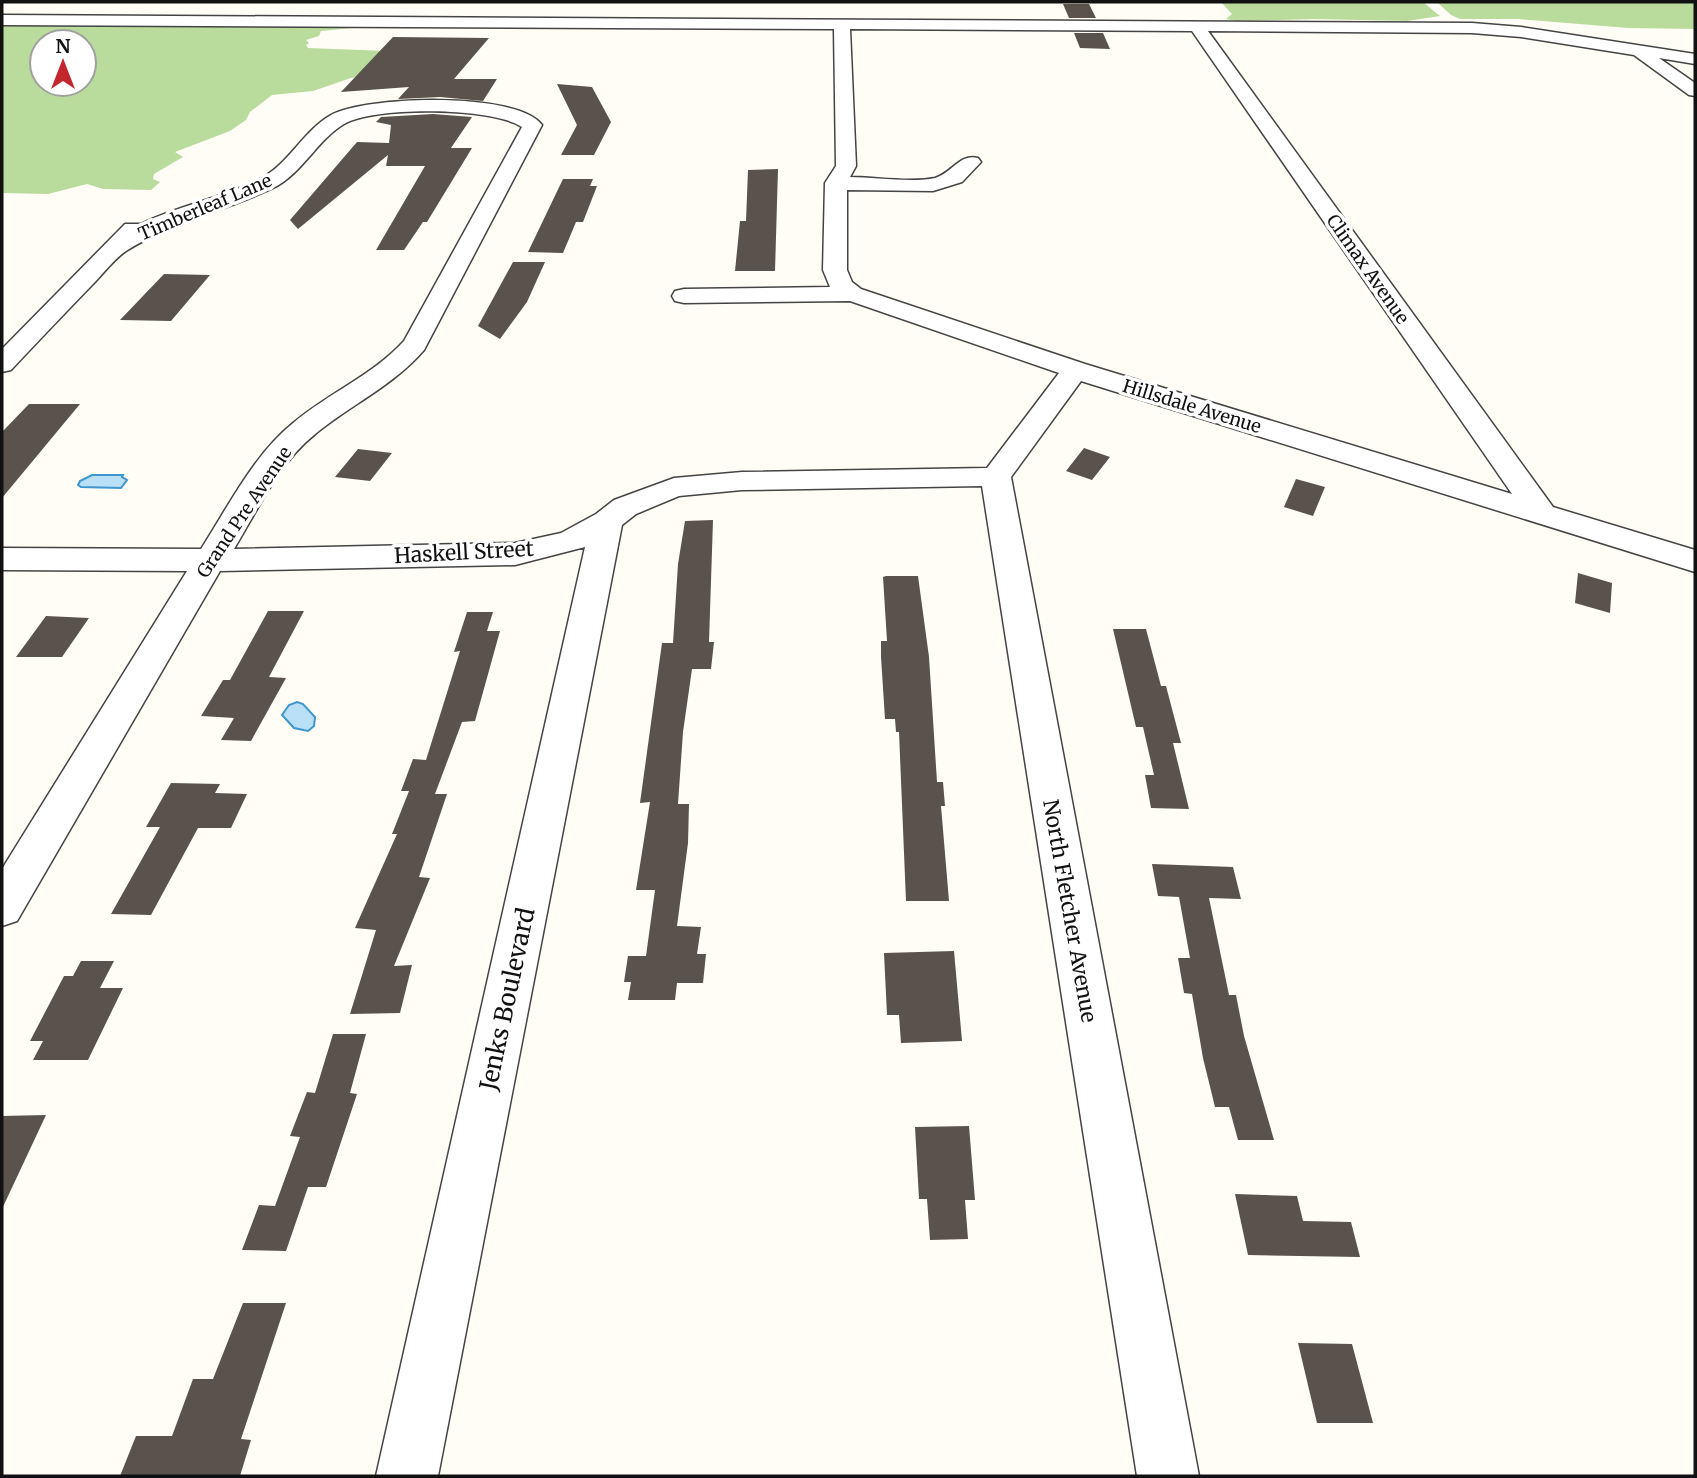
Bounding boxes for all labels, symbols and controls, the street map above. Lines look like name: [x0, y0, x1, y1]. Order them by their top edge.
north arrow: [28, 28, 98, 98]
text: N: [55, 34, 71, 58]
street label: Timberleaf Lane: [135, 169, 275, 245]
street label: Climax Avenue: [1322, 210, 1414, 328]
street label: Hillsdale Avenue: [1120, 374, 1264, 438]
street label: Grand Pre Avenue: [192, 442, 296, 582]
street label: Haskell Street: [393, 535, 535, 569]
street label: North Fletcher Avenue: [1037, 797, 1103, 1025]
street label: Jenks Boulevard: [472, 905, 541, 1094]

